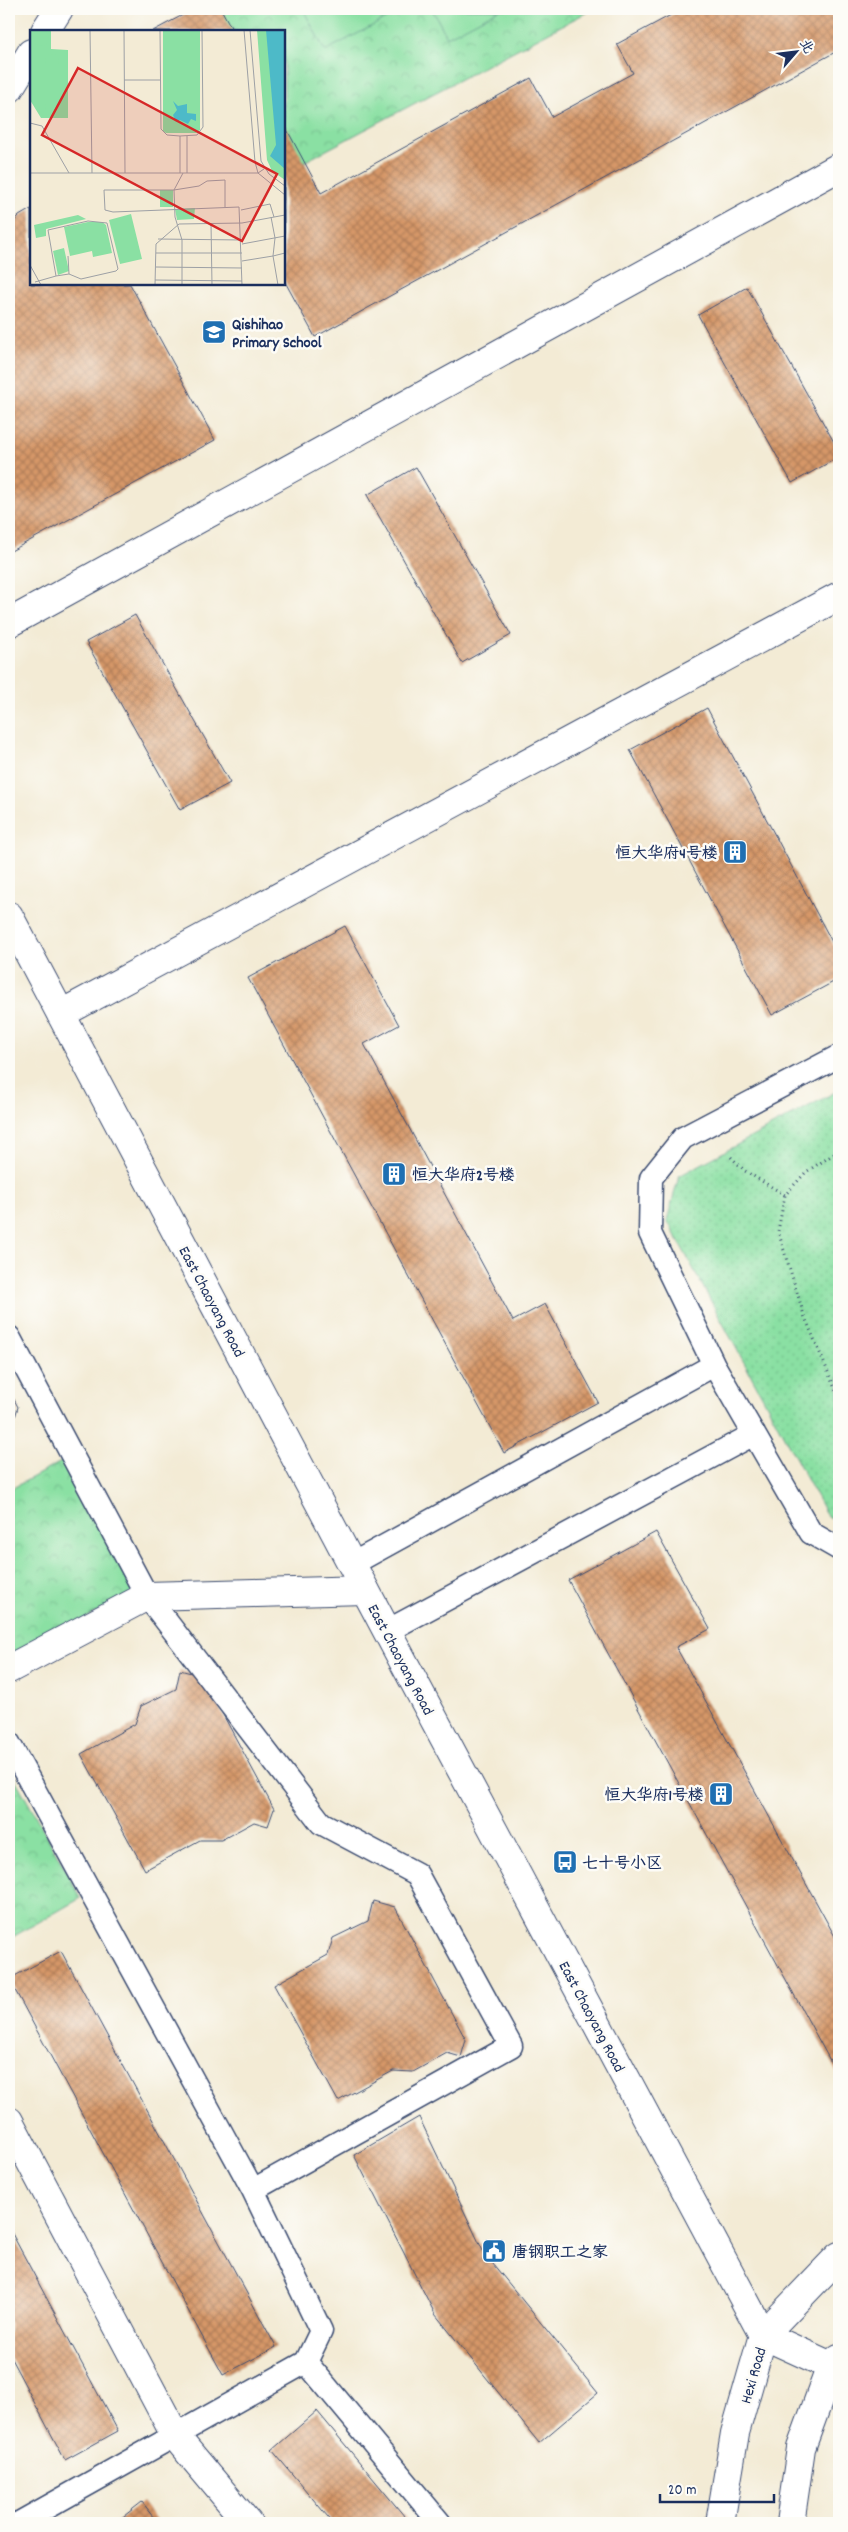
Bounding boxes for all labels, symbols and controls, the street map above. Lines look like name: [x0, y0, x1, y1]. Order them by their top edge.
north arrow: [770, 28, 820, 78]
inset map: [30, 30, 285, 285]
text: 北: [794, 36, 818, 58]
place label: Qishihao Primary School: [232, 314, 322, 355]
school or university icon: Qishihao Primary School: [201, 319, 227, 345]
building icon: 恒大华府4号楼: [722, 839, 748, 865]
place label: 恒大华府4号楼: [615, 843, 718, 866]
building icon: 恒大华府2号楼: [381, 1161, 407, 1187]
place label: 恒大华府2号楼: [412, 1165, 515, 1188]
street label: East Chaoyang Road: [172, 1243, 250, 1362]
street label: East Chaoyang Road: [361, 1601, 439, 1720]
building icon: 恒大华府1号楼: [708, 1781, 734, 1807]
place label: 恒大华府1号楼: [604, 1785, 704, 1808]
bus stop icon: 七十号小区: [552, 1849, 578, 1875]
place label: 七十号小区: [582, 1853, 662, 1876]
street label: East Chaoyang Road: [552, 1958, 630, 2077]
public building icon: 唐钢职工之家: [481, 2238, 507, 2264]
place label: 唐钢职工之家: [512, 2242, 608, 2265]
street label: Hexi Road: [735, 2345, 773, 2407]
scale bar: [660, 2472, 774, 2504]
text: 20 m: [668, 2480, 696, 2502]

